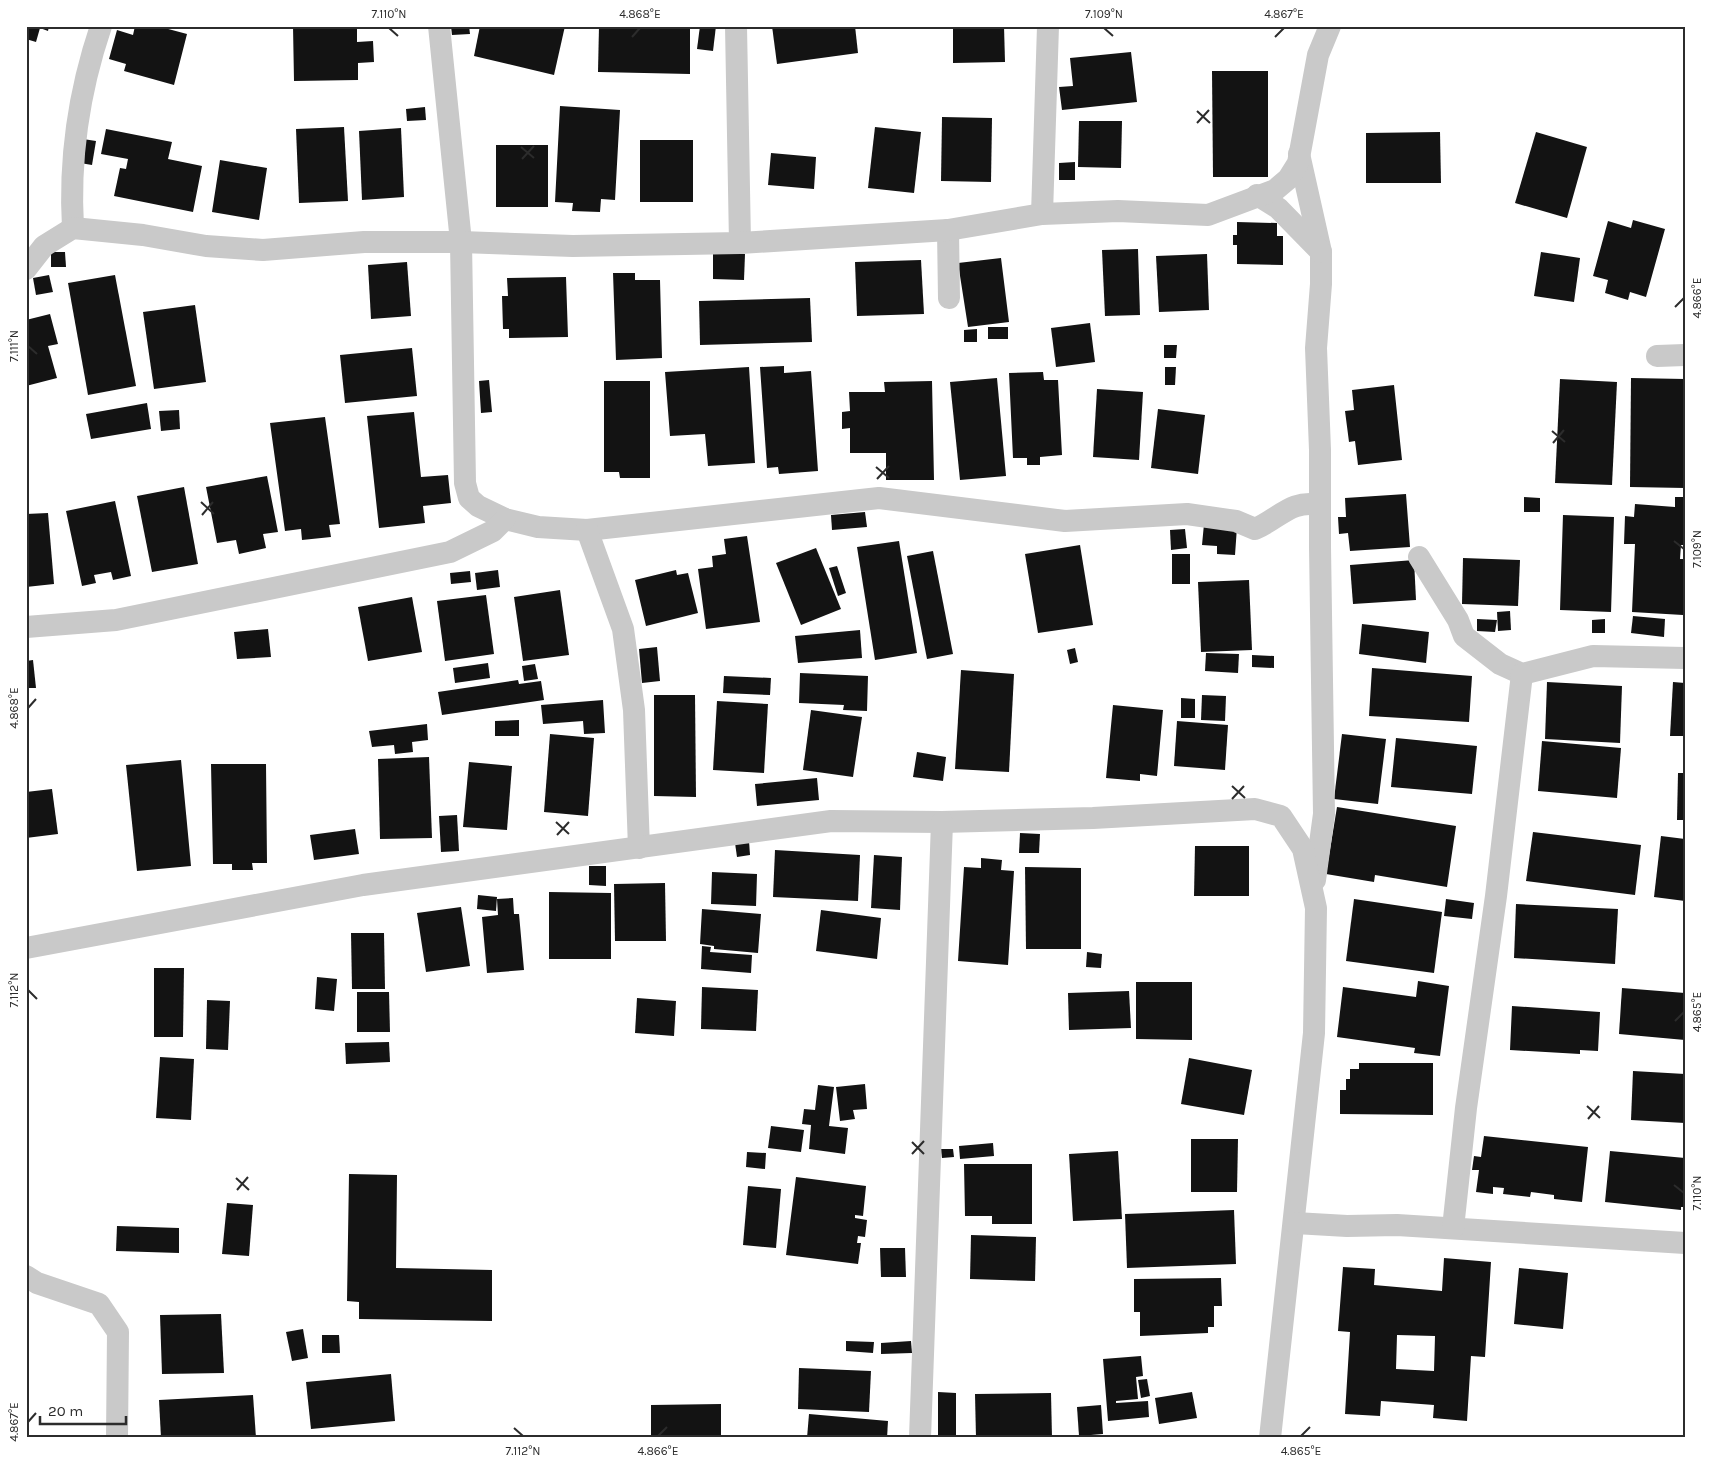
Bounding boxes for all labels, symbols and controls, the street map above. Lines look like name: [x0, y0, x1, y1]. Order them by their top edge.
text: 7.110°N: [371, 7, 407, 21]
text: 4.868°E: [619, 7, 661, 21]
text: 7.109°N: [1085, 7, 1123, 21]
text: 4.867°E: [1264, 7, 1304, 21]
text: 4.866°E: [1690, 278, 1704, 318]
text: 7.111°N: [7, 330, 21, 362]
text: 7.109°N: [1690, 530, 1704, 568]
text: 4.868°E: [7, 687, 21, 729]
text: 7.112°N: [7, 973, 21, 1007]
text: 4.865°E: [1690, 992, 1704, 1032]
text: 7.110°N: [1690, 1175, 1704, 1211]
scale bar: [40, 1394, 126, 1426]
text: 4.867°E: [7, 1402, 21, 1442]
text: 20 m: [48, 1402, 83, 1420]
text: 7.112°N: [506, 1444, 540, 1458]
text: 4.866°E: [638, 1444, 678, 1458]
text: 4.865°E: [1281, 1444, 1321, 1458]

